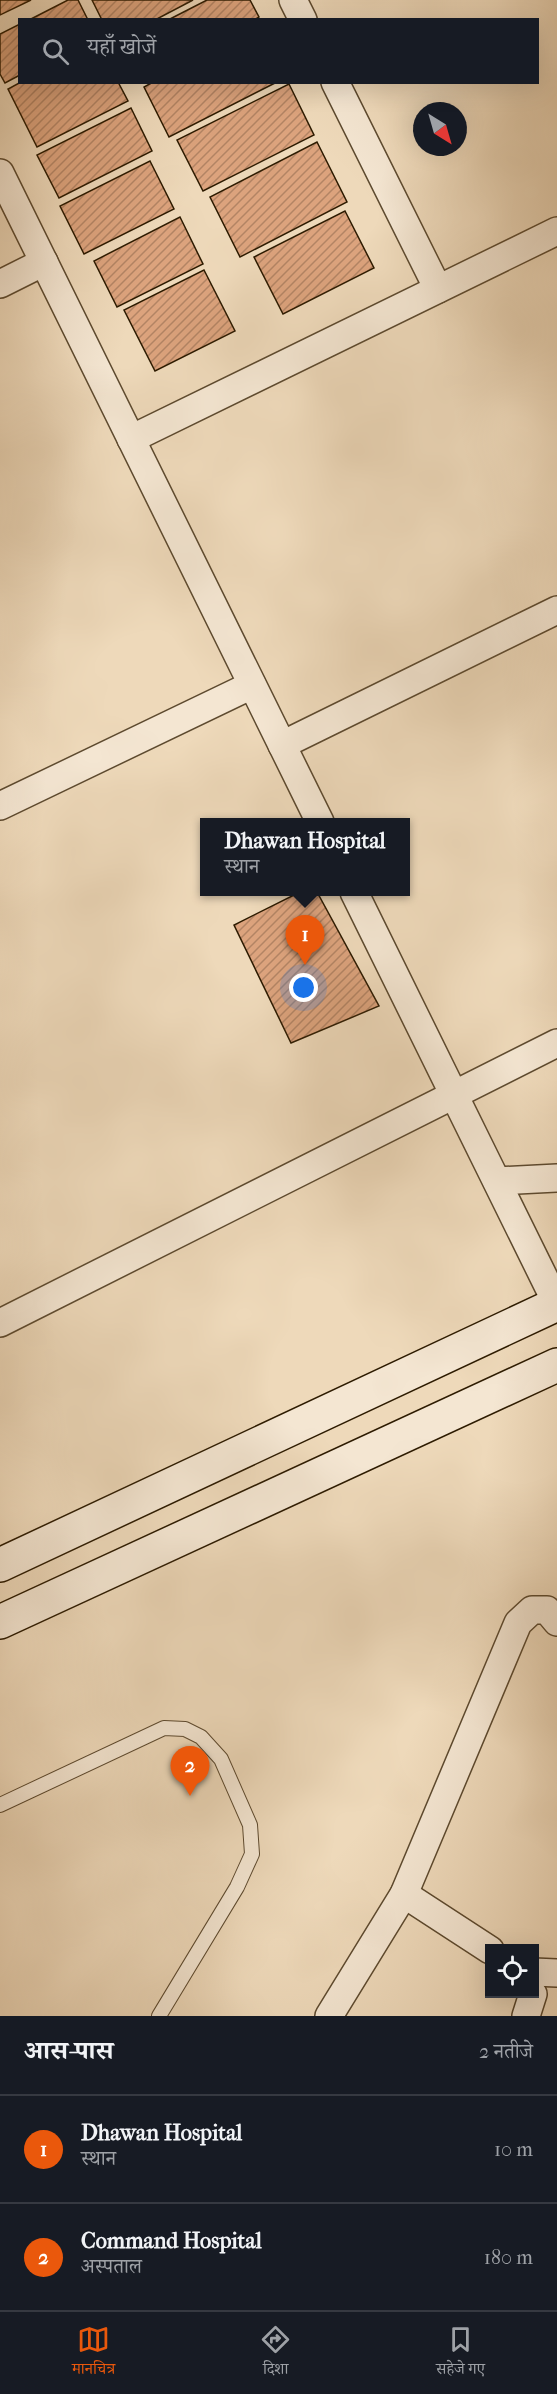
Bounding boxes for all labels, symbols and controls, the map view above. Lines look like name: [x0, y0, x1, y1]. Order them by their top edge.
search box: [18, 18, 539, 84]
text: यहाँ खोजें: [87, 34, 156, 60]
icon: search: [39, 35, 72, 68]
north arrow: [413, 102, 467, 156]
popup: [200, 818, 410, 896]
text: Dhawan Hospital: [224, 828, 386, 854]
text: स्थान: [224, 855, 259, 878]
pin: 1: [286, 916, 324, 965]
your location: [289, 973, 318, 1002]
pin: 2: [170, 1746, 210, 1796]
map controls: [485, 1944, 539, 1998]
button: locate: [485, 1944, 539, 1998]
text: आस-पास: [24, 2035, 113, 2066]
text: 2 नतीजे: [479, 2040, 533, 2063]
text: Dhawan Hospital: [81, 2120, 242, 2146]
text: 1: [40, 2138, 47, 2161]
text: 10 m: [494, 2138, 533, 2161]
text: स्थान: [81, 2147, 116, 2170]
text: Command Hospital: [81, 2228, 262, 2254]
text: 2: [38, 2246, 49, 2269]
text: 180 m: [484, 2246, 533, 2269]
text: अस्पताल: [81, 2255, 142, 2278]
tab: मानचित्र: [72, 2323, 115, 2384]
tab: दिशा: [259, 2323, 292, 2384]
tab: सहेजे गए: [436, 2323, 485, 2384]

